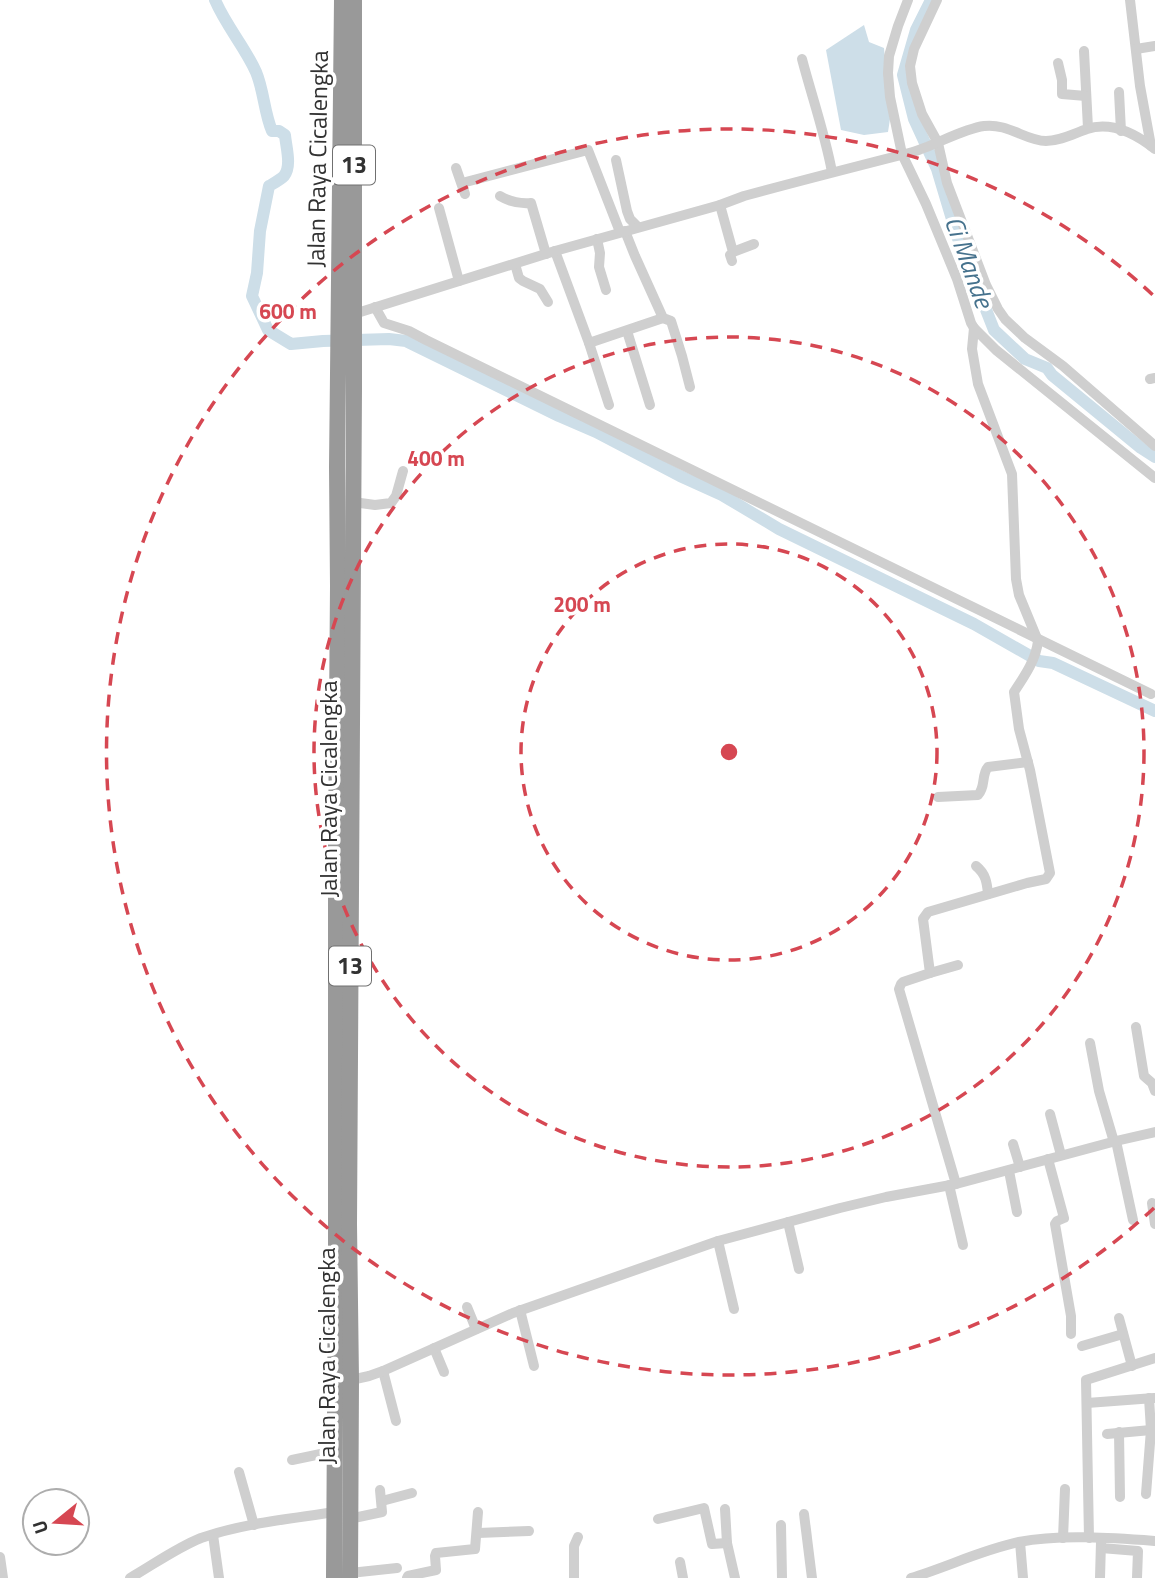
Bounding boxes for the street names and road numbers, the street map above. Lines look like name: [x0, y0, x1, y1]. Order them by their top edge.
street label: Jalan Raya Cicalengka: [297, 50, 337, 268]
road number: 13: [333, 146, 375, 184]
street label: Jalan Raya Cicalengka: [310, 680, 346, 898]
road number: 13: [329, 946, 371, 986]
street label: Jalan Raya Cicalengka: [308, 1247, 344, 1465]

